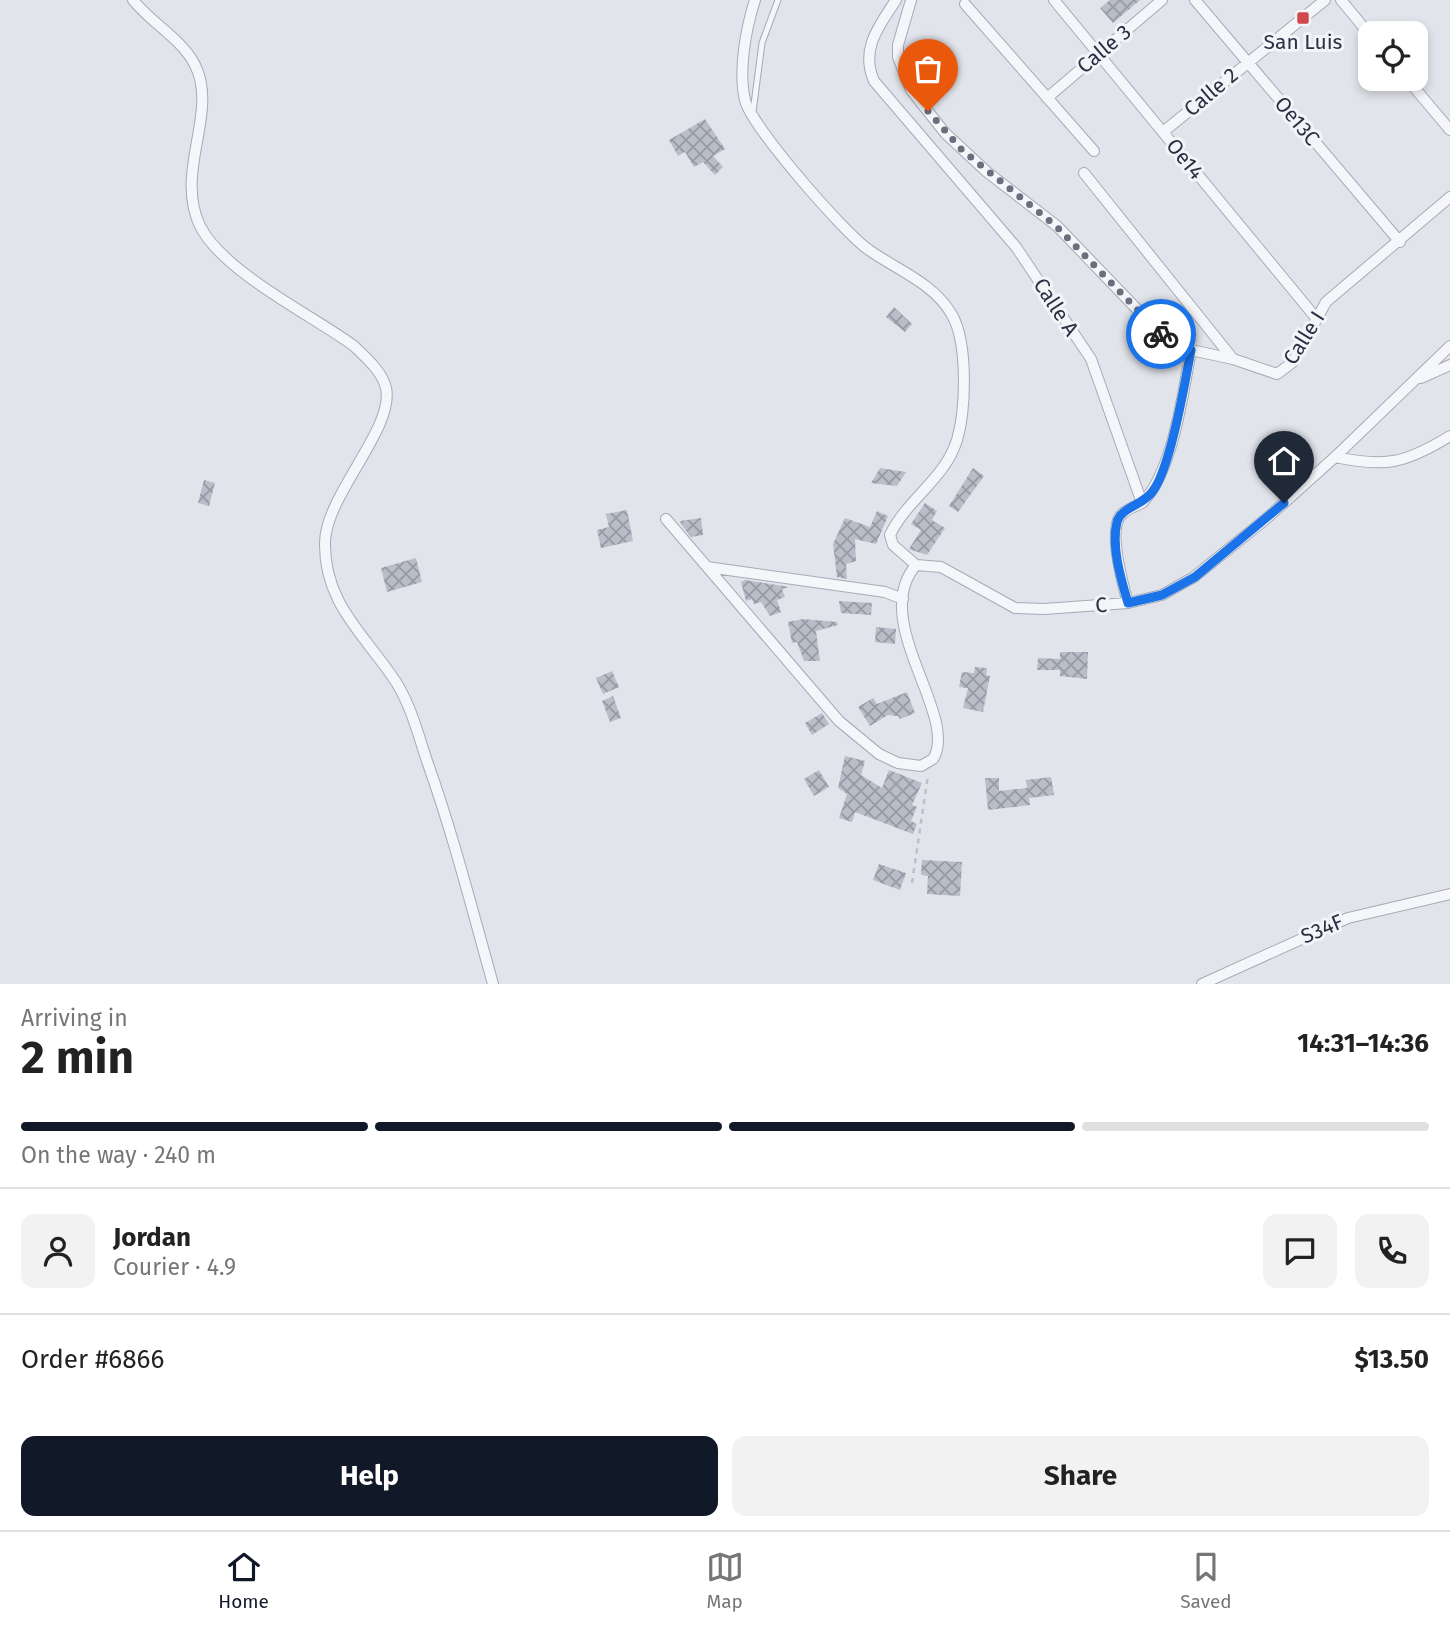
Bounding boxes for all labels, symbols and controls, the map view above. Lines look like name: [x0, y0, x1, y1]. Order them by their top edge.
marker: San Luis: [1295, 10, 1311, 26]
street label: Calle 3: [1072, 19, 1136, 79]
map controls: [1358, 21, 1428, 91]
button: locate: [1358, 21, 1428, 91]
place label: San Luis: [1264, 29, 1343, 55]
pin: [898, 39, 958, 111]
icon: bag: [909, 50, 947, 88]
street label: Calle 2: [1179, 62, 1243, 122]
street label: Oe13C: [1269, 91, 1325, 151]
street label: Oe14: [1161, 133, 1209, 185]
street label: Calle A: [1028, 273, 1084, 341]
courier: [1126, 299, 1196, 369]
street label: Calle I: [1278, 306, 1330, 370]
icon: bike: [1142, 315, 1180, 353]
pin: [1254, 431, 1314, 503]
icon: home: [1265, 442, 1303, 480]
street label: C: [1094, 592, 1108, 618]
street label: S34F: [1297, 909, 1347, 949]
text: Arriving in: [21, 1004, 128, 1032]
text: 14:31–14:36: [1297, 1028, 1429, 1059]
text: 2 min: [21, 1030, 134, 1085]
text: On the way · 240 m: [21, 1141, 216, 1169]
button: person: [21, 1214, 95, 1288]
button: chat: [1263, 1214, 1337, 1288]
button: phone: [1355, 1214, 1429, 1288]
text: Jordan: [113, 1222, 191, 1253]
text: Courier · 4.9: [113, 1253, 236, 1281]
text: Order #6866: [21, 1344, 164, 1375]
text: $13.50: [1354, 1344, 1429, 1375]
button: Help: [21, 1436, 718, 1516]
button: Share: [732, 1436, 1429, 1516]
tab: Home: [218, 1548, 269, 1613]
tab: Map: [706, 1548, 744, 1613]
tab: Saved: [1180, 1548, 1232, 1613]

